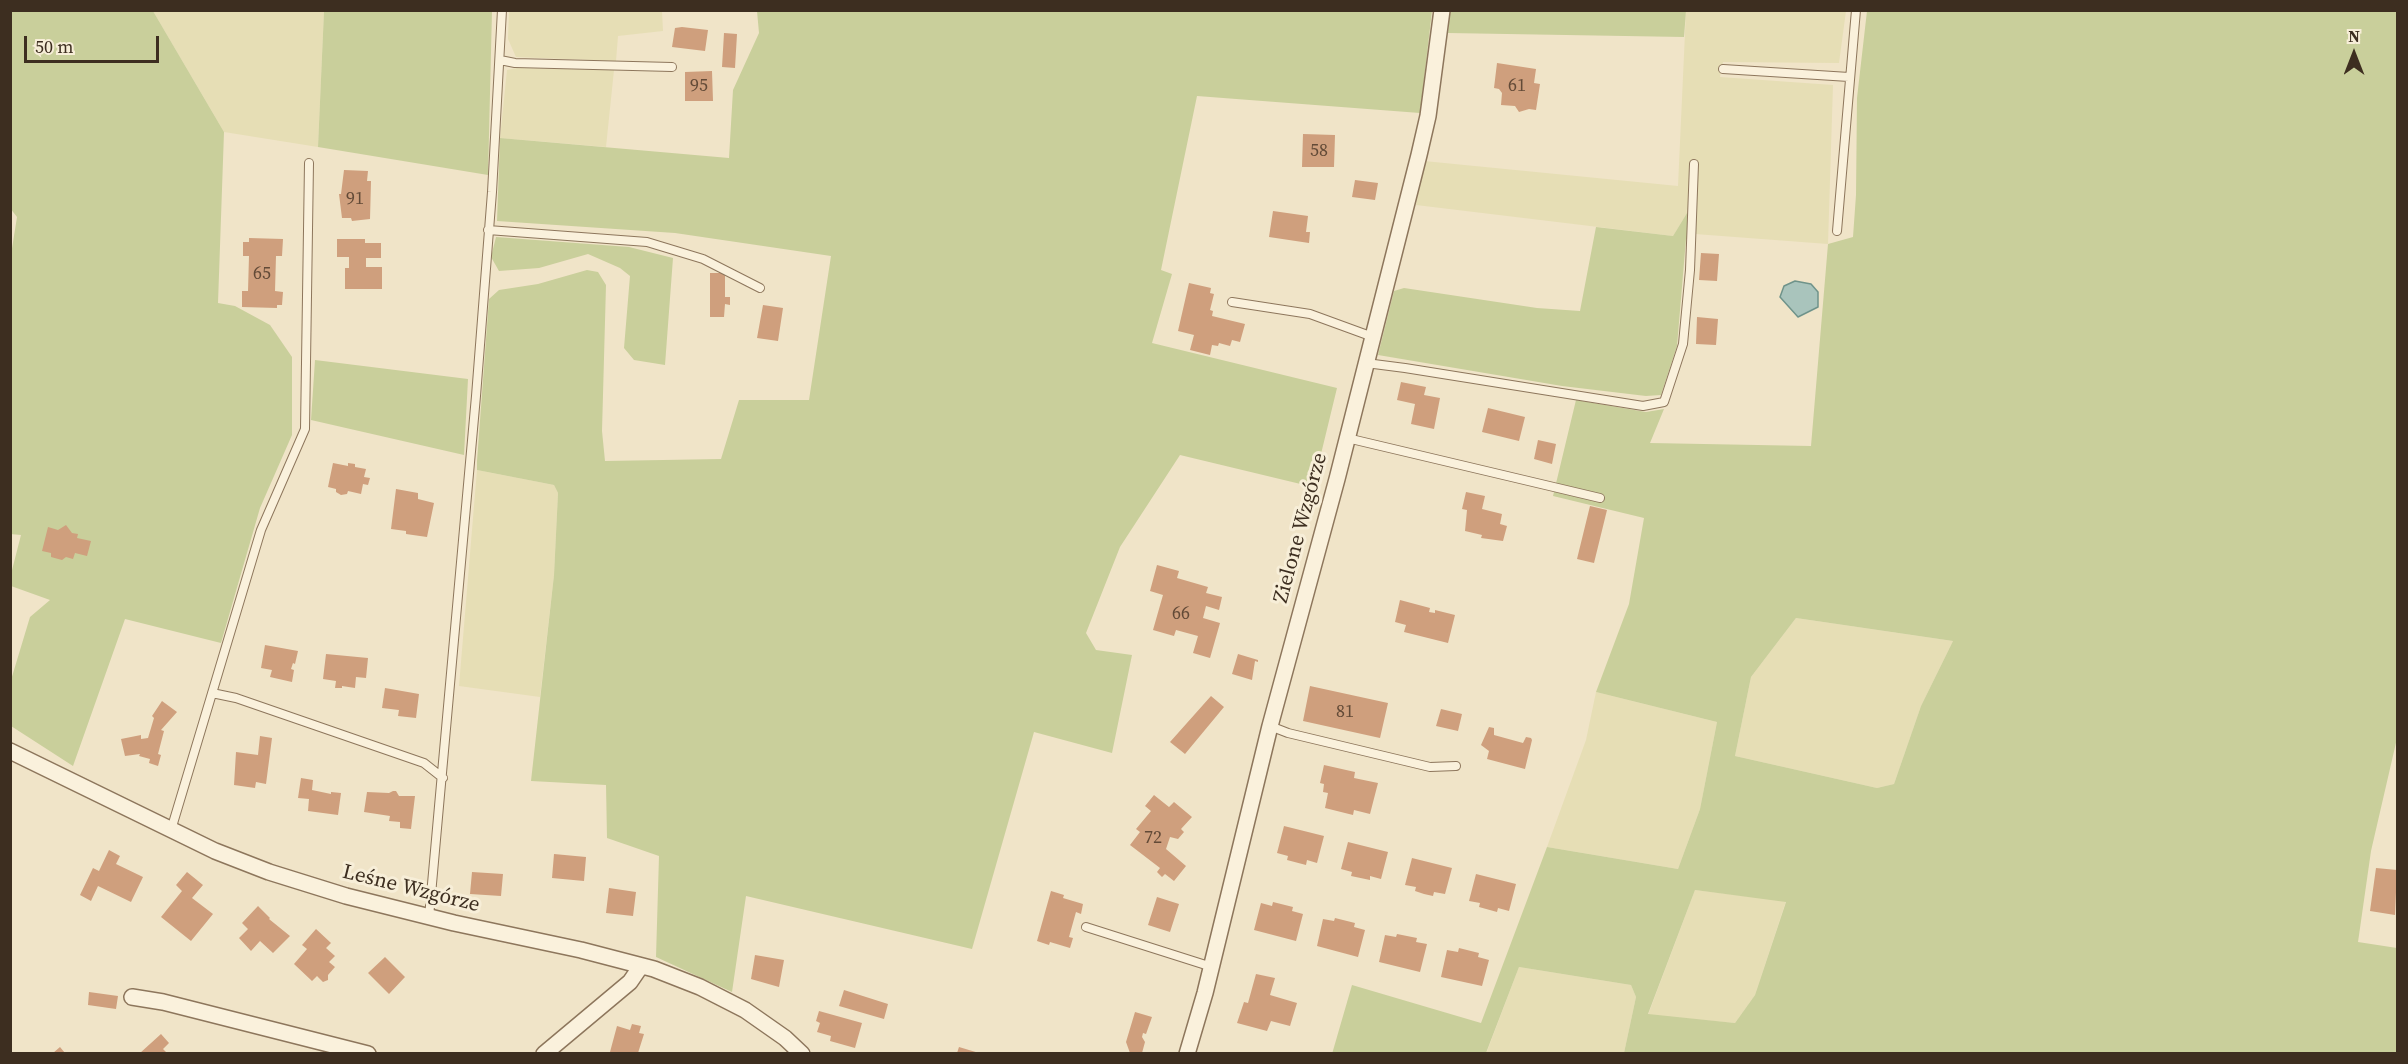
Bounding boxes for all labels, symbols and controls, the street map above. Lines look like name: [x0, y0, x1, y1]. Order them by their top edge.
scale bar: [27, 24, 162, 62]
north arrow: [2324, 24, 2384, 84]
text: N: [2348, 25, 2360, 47]
text: 50 m: [35, 34, 73, 59]
house number: 95: [690, 75, 708, 97]
house number: 61: [1508, 75, 1526, 97]
house number: 58: [1310, 140, 1328, 162]
house number: 91: [346, 188, 364, 210]
house number: 65: [253, 263, 271, 285]
street label: Zielone Wzgórze: [1269, 450, 1333, 606]
house number: 66: [1172, 603, 1190, 625]
house number: 81: [1336, 701, 1354, 723]
house number: 72: [1144, 827, 1162, 849]
street label: Leśne Wzgórze: [340, 860, 482, 918]

